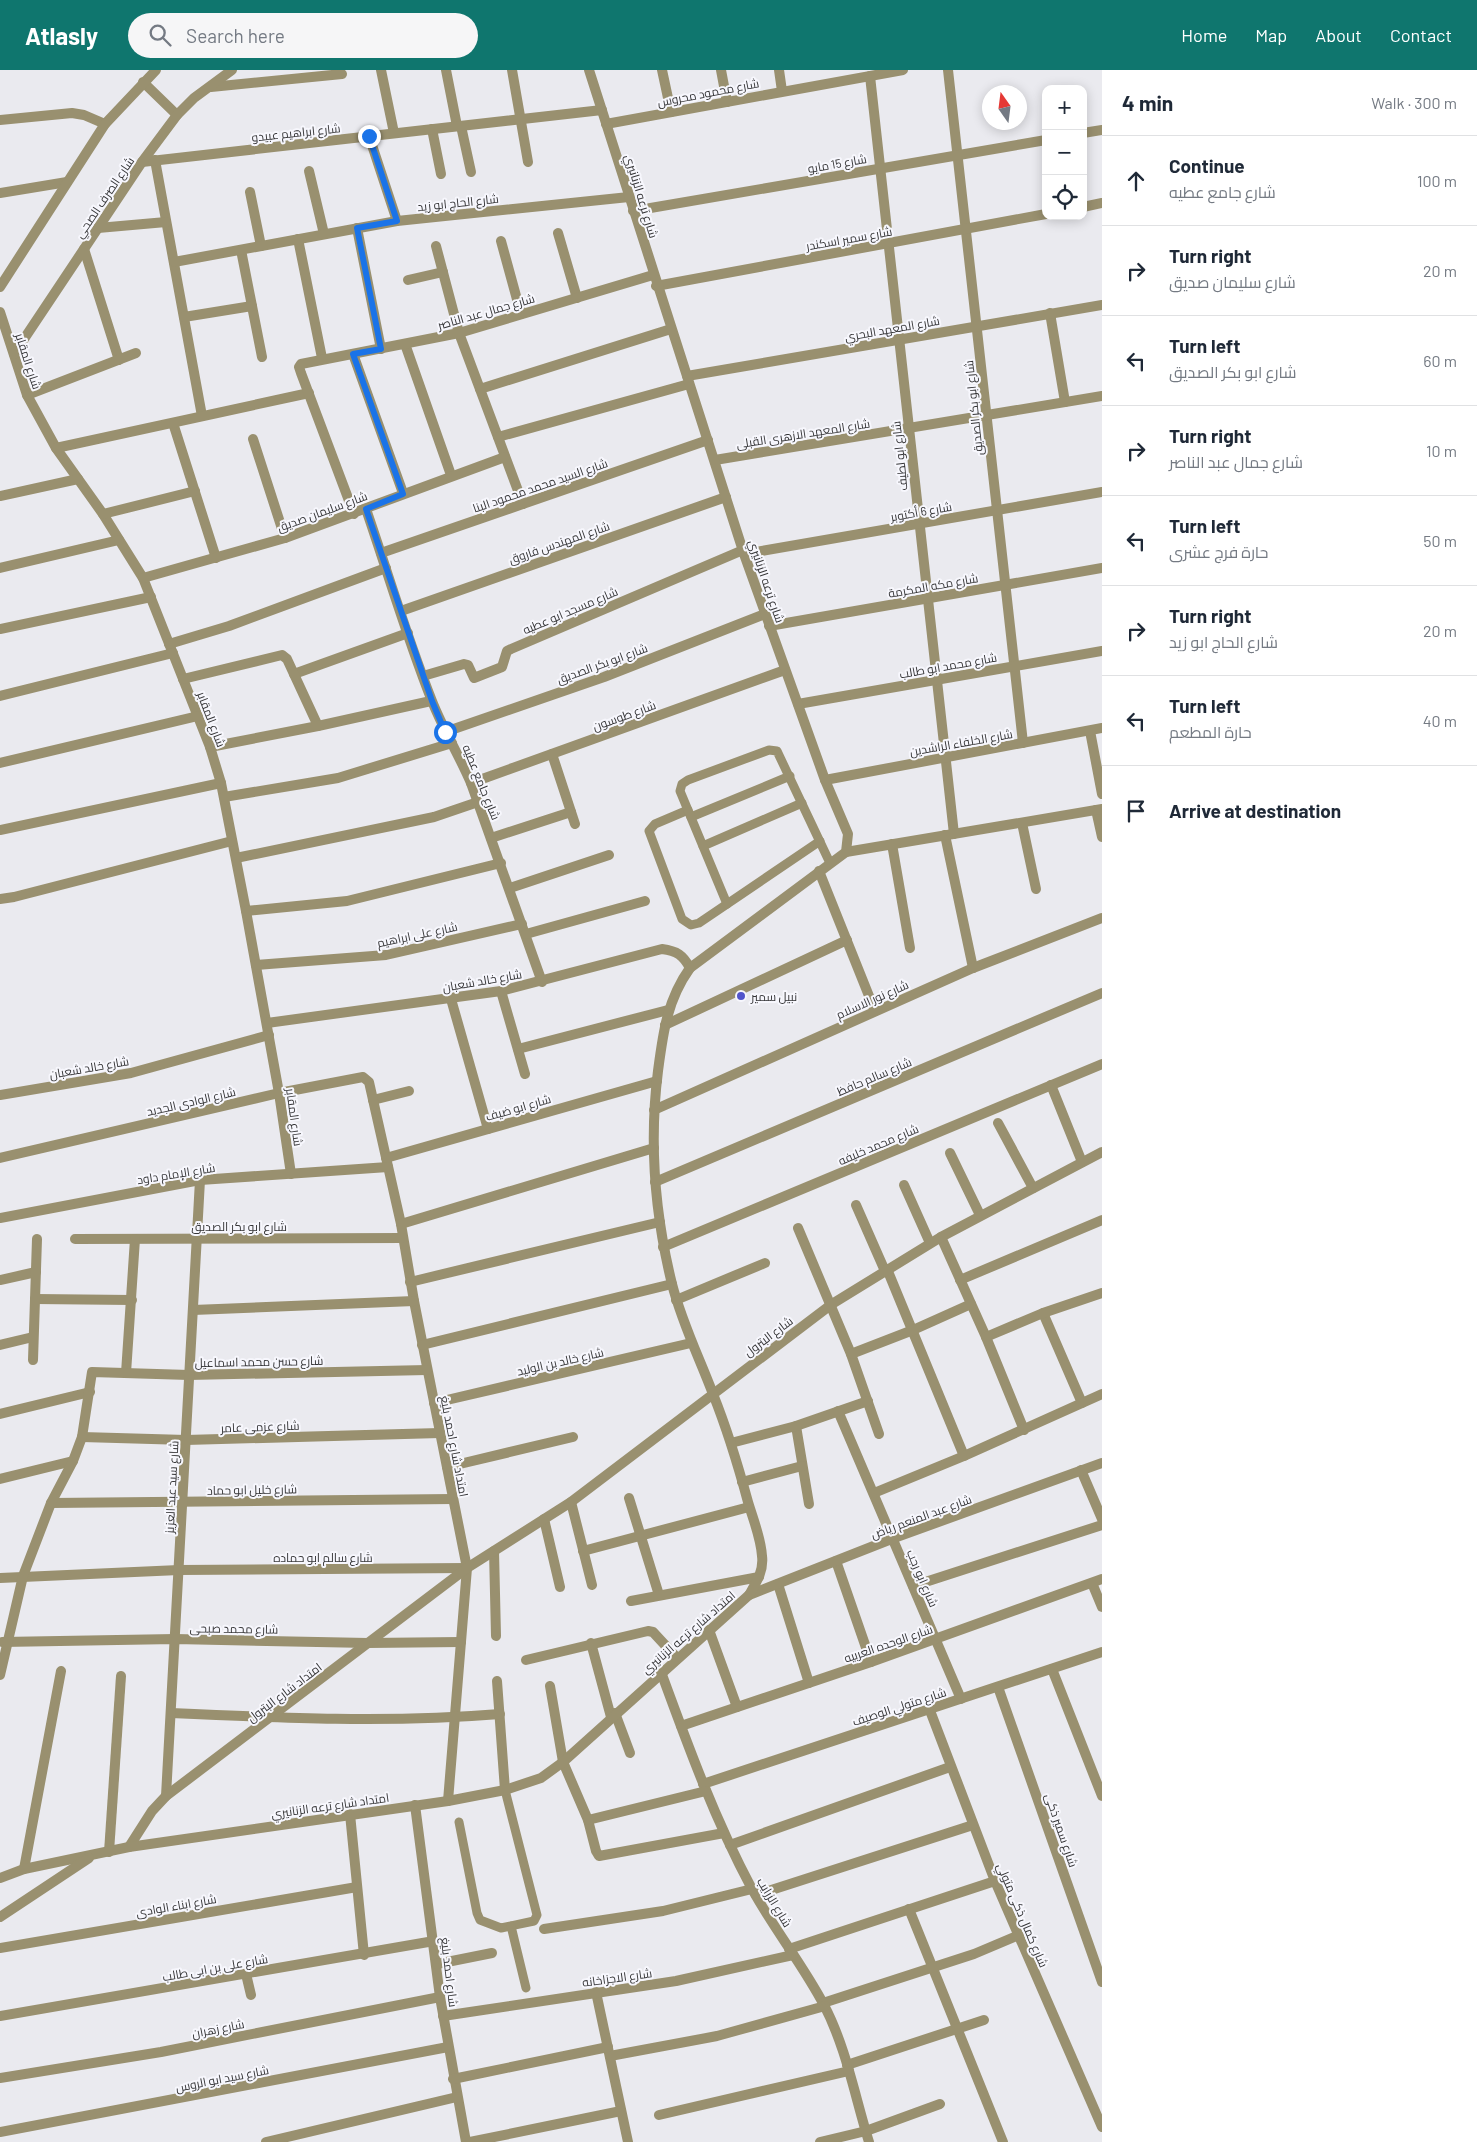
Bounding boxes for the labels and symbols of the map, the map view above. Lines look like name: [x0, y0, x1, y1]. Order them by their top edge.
street label: شارع محمود محروس: [656, 75, 761, 111]
north arrow: [982, 85, 1027, 130]
street label: شارع ابراهيم عبيدو: [251, 120, 341, 146]
route end: [358, 125, 381, 148]
street label: شارع 15 مايو: [806, 151, 868, 177]
street label: شارع ترعه الزنانيري: [619, 152, 661, 241]
street label: شارع الصرف الصحي: [72, 154, 140, 243]
street label: شارع الحاج ابو زيد: [417, 191, 500, 215]
street label: شارع سمير اسكندر: [804, 224, 894, 255]
street label: شارع جمال عبد الناصر: [435, 290, 537, 334]
street label: شارع المعهد البحري: [843, 313, 941, 347]
street label: شارع المقابر: [11, 330, 45, 392]
street label: شارع ابو بكر الصديق: [961, 359, 987, 456]
street label: شارع المعهد الازهرى القبلى: [735, 415, 871, 452]
street label: شارع ابو لطيف: [888, 420, 912, 491]
street label: شارع السيد محمد محمود البنا: [471, 455, 610, 517]
street label: شارع سليمان صديق: [275, 488, 370, 536]
street label: شارع 6 أكتوبر: [888, 499, 953, 525]
street label: شارع المهندس فاروق: [507, 518, 612, 568]
street label: شارع ترعه الزنانيري: [742, 538, 788, 626]
street label: شارع مكه المكرمة: [887, 570, 980, 602]
street label: شارع مسجد ابو عطيه: [520, 584, 621, 638]
street label: شارع ابو بكر الصديق: [555, 640, 650, 688]
street label: شارع محمد ابو طالب: [898, 650, 998, 682]
street label: شارع المقابر: [193, 688, 229, 749]
street label: شارع طوسون: [590, 697, 658, 735]
route start: [434, 721, 457, 744]
street label: شارع الخلفاء الراشدين: [908, 726, 1014, 760]
street label: شارع جامع عطيه: [459, 742, 504, 823]
street label: شارع على ابراهيم: [375, 919, 459, 951]
street label: شارع خالد شعبان: [441, 966, 523, 996]
street label: شارع نور الاسلام: [834, 977, 911, 1023]
place label: نبيل سمير: [750, 989, 797, 1004]
marker: نبيل سمير: [735, 990, 747, 1002]
street label: شارع خالد شعبان: [48, 1053, 130, 1083]
street label: شارع سالم حافظ: [835, 1054, 914, 1100]
street label: شارع الوادى الجديد: [145, 1084, 237, 1120]
street label: شارع المقابر: [282, 1086, 306, 1147]
street label: شارع ابو ضيف: [484, 1091, 553, 1125]
street label: شارع محمد خليفه: [836, 1121, 921, 1169]
street label: شارع الإمام داود: [136, 1160, 217, 1188]
street label: شارع ابو بكر الصديق: [191, 1219, 287, 1235]
street label: شارع البترول: [741, 1313, 796, 1360]
street label: شارع خالد بن الوليد: [515, 1344, 605, 1380]
street label: شارع حسن محمد اسماعيل: [194, 1353, 324, 1371]
street label: امتداد شارع احمد بليغ: [436, 1394, 472, 1498]
street label: شارع عزمى عامر: [219, 1418, 300, 1436]
street label: شارع سيد عبد العزيز: [162, 1440, 182, 1535]
street label: شارع خليل ابو حماد: [207, 1481, 297, 1499]
street label: شارع عبد المنعم رياض: [869, 1491, 974, 1543]
street label: شارع ابو رجب: [903, 1547, 941, 1610]
street label: شارع سالم ابو حماده: [273, 1550, 373, 1566]
street label: امتداد شارع ترعه الزنانيري: [638, 1588, 740, 1679]
street label: شارع محمد صبحى: [189, 1620, 279, 1638]
street label: شارع الوحده العربيه: [842, 1621, 935, 1667]
street label: امتداد شارع البترول: [244, 1659, 325, 1726]
street label: شارع متولي الوصيف: [850, 1684, 949, 1732]
street label: امتداد شارع ترعه الزنانيري: [270, 1790, 391, 1824]
street label: شارع سمير ذكى: [1041, 1791, 1081, 1869]
street label: شارع كمال ذكى متولي: [991, 1861, 1051, 1971]
street label: شارع الزرايب: [753, 1875, 795, 1930]
street label: شارع ابناء الوادى: [135, 1891, 218, 1921]
street label: شارع احمد بليغ: [437, 1936, 461, 2008]
street label: شارع على بن ابى طالب: [161, 1951, 269, 1985]
street label: شارع الاجزاخانه: [581, 1965, 653, 1991]
street label: شارع زهران: [191, 2016, 246, 2042]
street label: شارع سيد ابو الروس: [174, 2062, 270, 2096]

